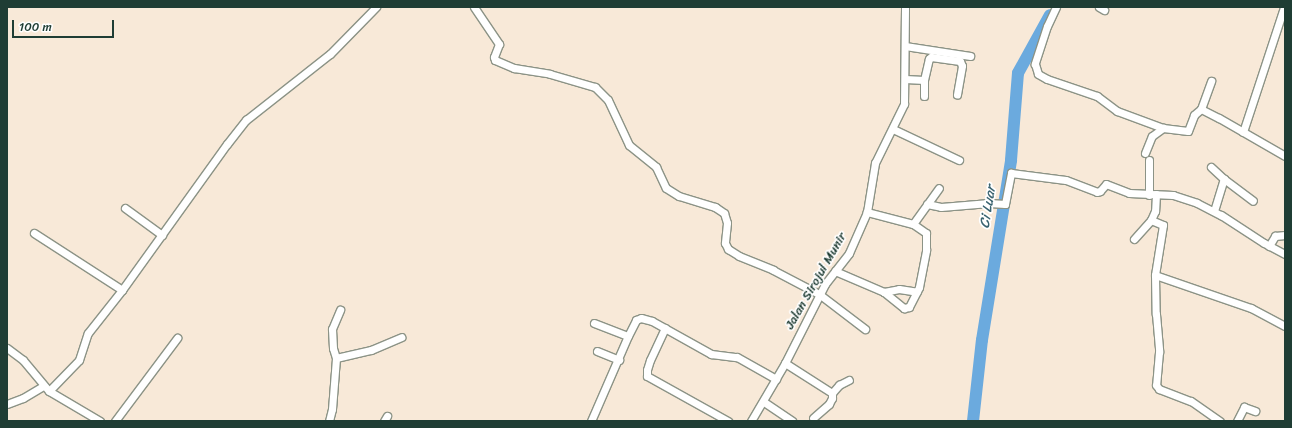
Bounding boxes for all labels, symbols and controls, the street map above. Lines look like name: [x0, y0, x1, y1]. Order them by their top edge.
scale bar: [14, 12, 116, 38]
text: 100 m: [19, 16, 52, 38]
water label: Ci Luar: [976, 184, 1000, 230]
street label: Jalan Sirojul Munir: [782, 230, 850, 332]

